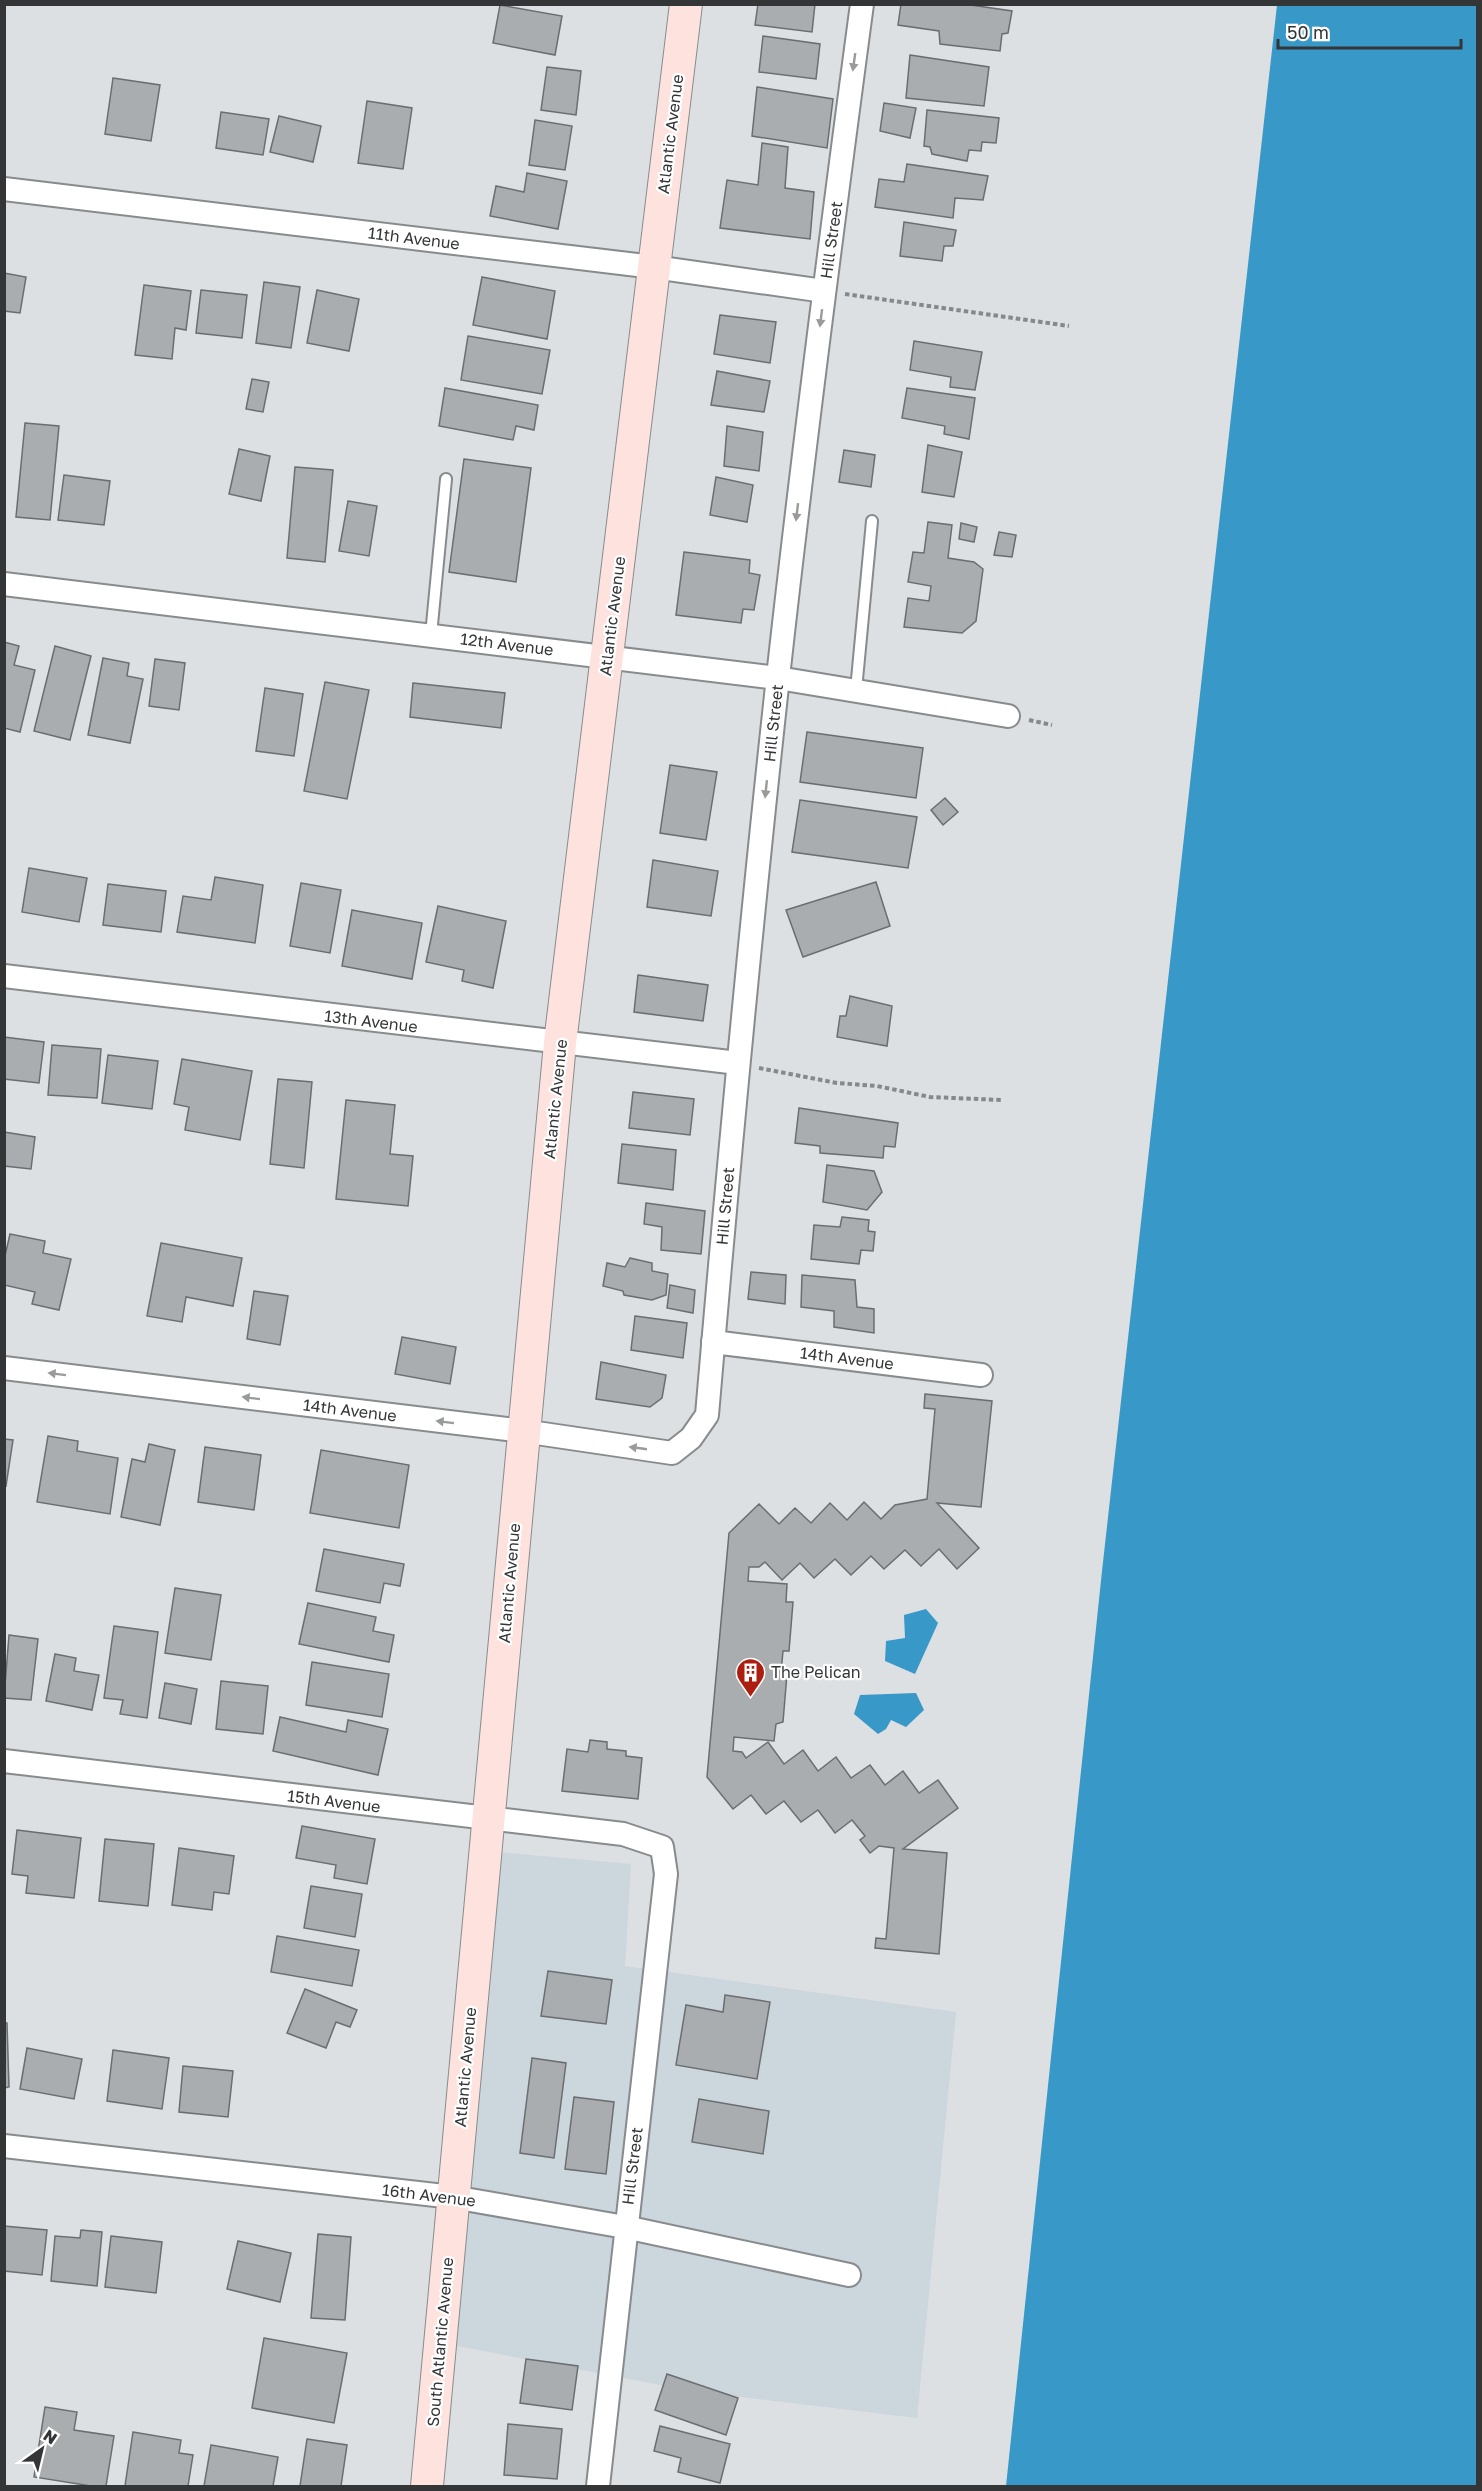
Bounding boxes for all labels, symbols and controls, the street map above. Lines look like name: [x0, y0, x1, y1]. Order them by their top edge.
scale bar: [1278, 12, 1461, 50]
text: 50 m: [1287, 21, 1329, 43]
one-way arrow: [849, 53, 859, 72]
street label: Atlantic Avenue: [653, 73, 687, 195]
street label: Hill Street: [816, 200, 846, 280]
street label: 11th Avenue: [367, 222, 461, 254]
one-way arrow: [816, 309, 825, 328]
one-way arrow: [793, 502, 802, 521]
street label: Atlantic Avenue: [595, 555, 629, 677]
street label: 12th Avenue: [459, 628, 555, 660]
street label: Hill Street: [759, 683, 787, 763]
one-way arrow: [761, 780, 771, 799]
street label: 13th Avenue: [323, 1005, 419, 1037]
street label: Atlantic Avenue: [539, 1038, 571, 1160]
street label: Hill Street: [712, 1166, 738, 1246]
street label: 14th Avenue: [799, 1342, 895, 1374]
one-way arrow: [48, 1369, 67, 1379]
one-way arrow: [241, 1393, 260, 1403]
street label: 14th Avenue: [302, 1394, 398, 1426]
one-way arrow: [435, 1417, 454, 1426]
one-way arrow: [628, 1443, 647, 1452]
street label: Atlantic Avenue: [494, 1522, 524, 1644]
building icon: The Pelican: [734, 1656, 766, 1698]
place label: The Pelican: [771, 1662, 861, 1682]
street label: 15th Avenue: [286, 1785, 382, 1817]
street label: Atlantic Avenue: [450, 2006, 480, 2128]
street label: Hill Street: [617, 2126, 647, 2206]
street label: 16th Avenue: [381, 2179, 477, 2211]
street label: South Atlantic Avenue: [423, 2256, 457, 2428]
north arrow: [12, 2419, 72, 2479]
text: N: [40, 2425, 61, 2448]

